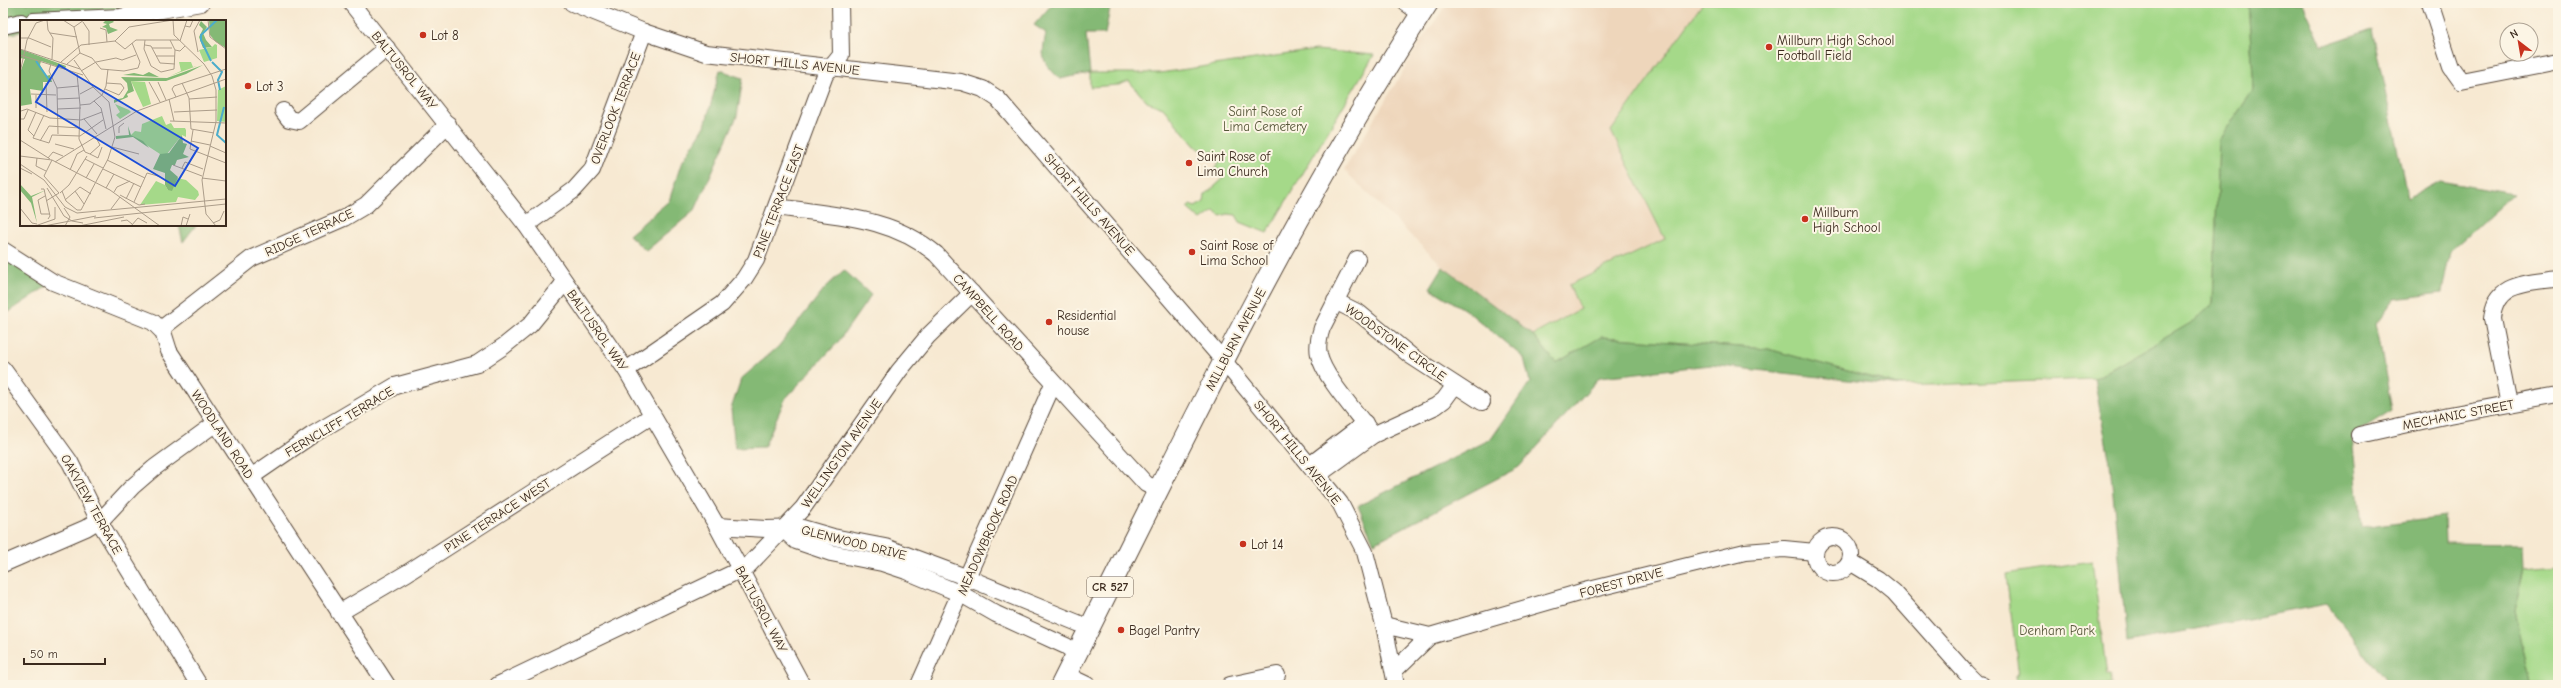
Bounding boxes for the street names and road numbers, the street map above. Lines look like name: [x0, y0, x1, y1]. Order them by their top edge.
street label: BALTUSROL WAY: [369, 28, 441, 113]
street label: SHORT HILLS AVENUE: [730, 49, 861, 78]
street label: OVERLOOK TERRACE: [587, 50, 644, 166]
street label: PINE TERRACE EAST: [750, 142, 807, 260]
street label: SHORT HILLS AVENUE: [1041, 150, 1138, 258]
street label: RIDGE TERRACE: [263, 205, 356, 260]
street label: CAMPBELL ROAD: [950, 271, 1027, 354]
street label: MILLBURN AVENUE: [1202, 285, 1269, 393]
street label: BALTUSROL WAY: [564, 287, 631, 374]
street label: WOODSTONE CIRCLE: [1342, 301, 1449, 384]
street label: FERNCLIFF TERRACE: [282, 383, 396, 460]
street label: WOODLAND ROAD: [188, 387, 257, 481]
street label: WELLINGTON AVENUE: [798, 396, 885, 511]
street label: MECHANIC STREET: [2401, 396, 2515, 433]
street label: SHORT HILLS AVENUE: [1251, 397, 1344, 508]
street label: OAKVIEW TERRACE: [58, 452, 125, 557]
street label: MEADOWBROOK ROAD: [954, 473, 1021, 598]
street label: PINE TERRACE WEST: [441, 475, 554, 555]
street label: GLENWOOD DRIVE: [800, 522, 908, 563]
street label: BALTUSROL WAY: [732, 563, 791, 655]
street label: FOREST DRIVE: [1578, 564, 1664, 601]
road number: CR 527: [1087, 577, 1133, 597]

